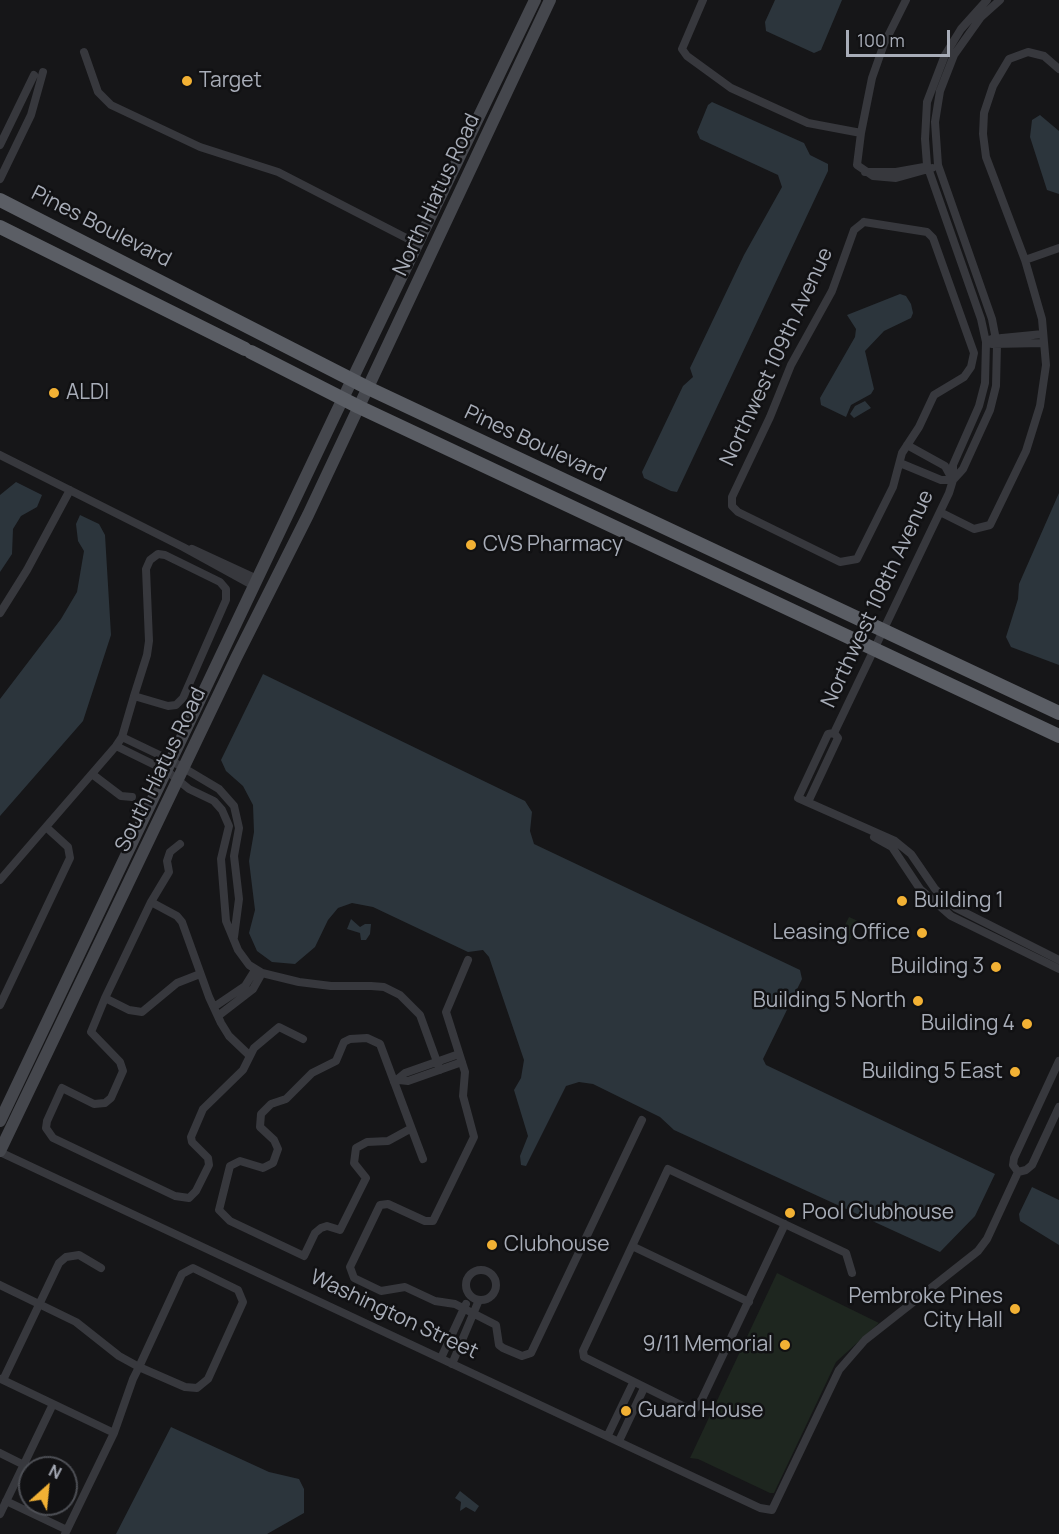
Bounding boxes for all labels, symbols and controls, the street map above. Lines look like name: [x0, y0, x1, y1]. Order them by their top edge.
scale bar: [849, 18, 952, 56]
text: 100 m: [857, 28, 905, 52]
place label: Target: [199, 68, 262, 94]
marker: Target: [180, 74, 194, 88]
street label: North Hiatus Road: [388, 110, 486, 280]
street label: Pines Boulevard: [27, 181, 175, 273]
street label: Northwest 109th Avenue: [715, 244, 839, 470]
place label: ALDI: [66, 380, 109, 406]
marker: ALDI: [47, 386, 61, 400]
street label: Pines Boulevard: [460, 400, 610, 488]
street label: Northwest 108th Avenue: [816, 486, 940, 712]
place label: CVS Pharmacy: [483, 532, 623, 558]
marker: CVS Pharmacy: [464, 538, 478, 552]
street label: South Hiatus Road: [110, 684, 212, 856]
place label: Building 1: [914, 888, 1004, 914]
marker: Building 1: [895, 894, 909, 908]
place label: Leasing Office: [773, 920, 910, 946]
marker: Leasing Office: [915, 926, 929, 940]
place label: Building 3: [891, 954, 984, 980]
marker: Building 3: [989, 960, 1003, 974]
place label: Building 5 North: [753, 988, 906, 1014]
marker: Building 5 North: [911, 994, 925, 1008]
place label: Building 4: [921, 1011, 1015, 1037]
marker: Building 4: [1020, 1017, 1034, 1031]
place label: Building 5 East: [862, 1059, 1003, 1085]
marker: Building 5 East: [1008, 1065, 1022, 1079]
place label: Pool Clubhouse: [802, 1200, 954, 1226]
marker: Pool Clubhouse: [783, 1206, 797, 1220]
place label: Clubhouse: [504, 1232, 610, 1258]
marker: Clubhouse: [485, 1238, 499, 1252]
street label: Washington Street: [306, 1265, 482, 1365]
place label: Pembroke Pines City Hall: [848, 1284, 1003, 1334]
marker: Pembroke Pines City Hall: [1008, 1302, 1022, 1316]
place label: 9/11 Memorial: [642, 1332, 773, 1358]
marker: 9/11 Memorial: [778, 1338, 792, 1352]
place label: Guard House: [638, 1398, 764, 1424]
marker: Guard House: [619, 1404, 633, 1418]
north arrow: [18, 1456, 78, 1516]
text: N: [45, 1459, 65, 1484]

